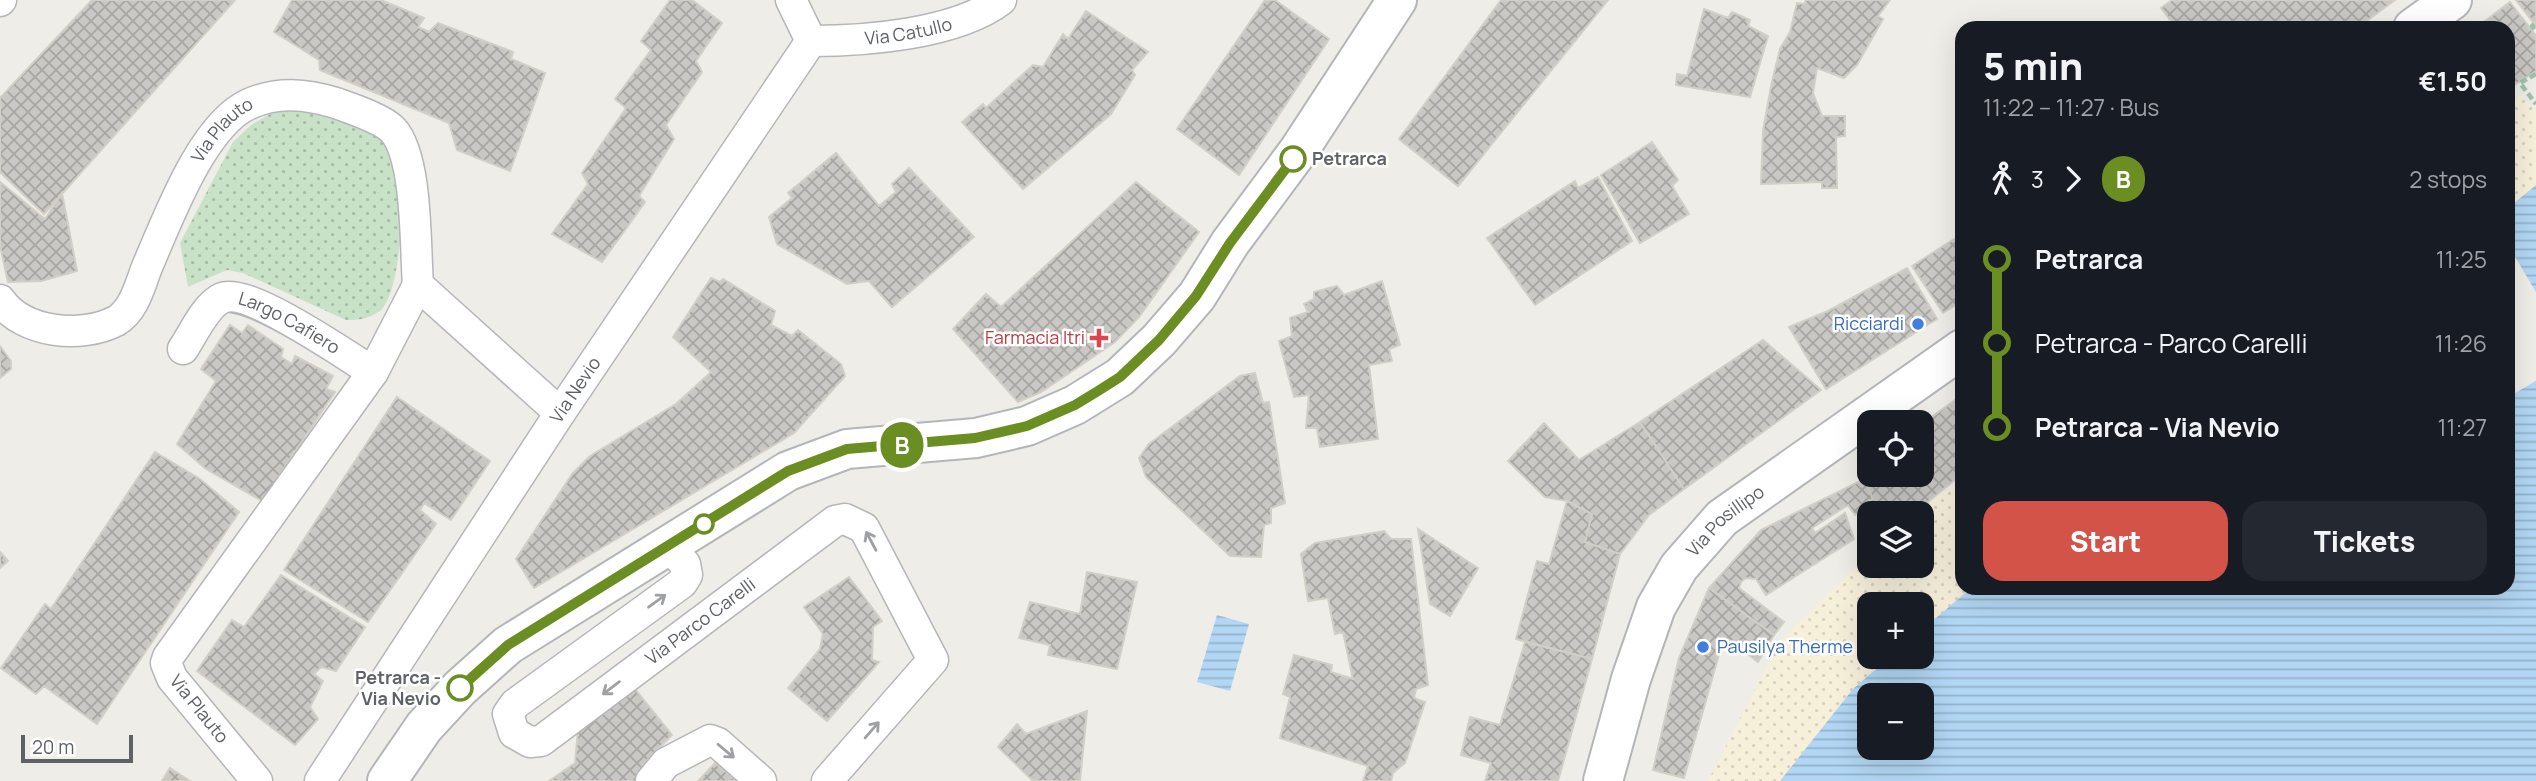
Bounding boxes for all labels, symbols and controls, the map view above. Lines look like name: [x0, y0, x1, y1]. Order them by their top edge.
street label: Via Catullo: [864, 11, 955, 50]
text: 5 min: [1983, 39, 2083, 91]
text: €1.50: [2419, 63, 2487, 99]
street label: Via Plauto: [185, 91, 256, 167]
text: 11:22 – 11:27 · Bus: [1983, 91, 2159, 123]
marker: Petrarca: [1280, 146, 1306, 172]
place label: Petrarca: [1312, 146, 1387, 170]
icon: walk: [1983, 160, 2021, 198]
icon: forward: [2054, 160, 2092, 198]
text: B: [2116, 162, 2131, 195]
text: 3: [2031, 163, 2044, 195]
text: 2 stops: [2409, 163, 2487, 195]
text: Petrarca: [2035, 241, 2143, 277]
text: 11:25: [2436, 243, 2487, 275]
street label: Largo Cafiero: [236, 286, 345, 359]
place label: Ricciardi: [1834, 311, 1904, 335]
marker: Ricciardi: [1910, 316, 1926, 332]
place label: Farmacia Itri: [985, 325, 1085, 349]
text: Petrarca - Parco Carelli: [2035, 325, 2308, 361]
text: 11:26: [2435, 327, 2487, 359]
marker: Farmacia Itri: [1091, 330, 1107, 346]
street label: Via Nevio: [544, 352, 606, 427]
text: Petrarca - Via Nevio: [2035, 409, 2280, 445]
map controls: [1857, 410, 1934, 760]
button: locate: [1857, 410, 1934, 487]
text: 11:27: [2438, 411, 2487, 443]
line badge: B: [879, 422, 925, 468]
text: B: [894, 428, 910, 461]
street label: Via Posillipo: [1681, 479, 1769, 561]
button: layers: [1857, 501, 1934, 578]
button: Start: [1983, 501, 2228, 581]
button: Tickets: [2242, 501, 2487, 581]
unlabelled marker: [694, 514, 714, 534]
one-way arrow: [864, 531, 878, 552]
street label: Via Parco Carelli: [640, 572, 760, 670]
button: +: [1857, 592, 1934, 669]
one-way arrow: [647, 593, 666, 608]
place label: Pausilya Therme: [1717, 634, 1853, 658]
marker: Pausilya Therme: [1695, 639, 1711, 655]
place label: Petrarca - Via Nevio: [355, 665, 441, 710]
street label: Via Plauto: [165, 669, 235, 748]
marker: Petrarca - Via Nevio: [447, 675, 473, 701]
one-way arrow: [602, 681, 621, 695]
button: −: [1857, 683, 1934, 760]
one-way arrow: [864, 721, 880, 739]
scale bar: [21, 732, 133, 764]
text: 20 m: [32, 734, 74, 760]
one-way arrow: [717, 743, 735, 759]

